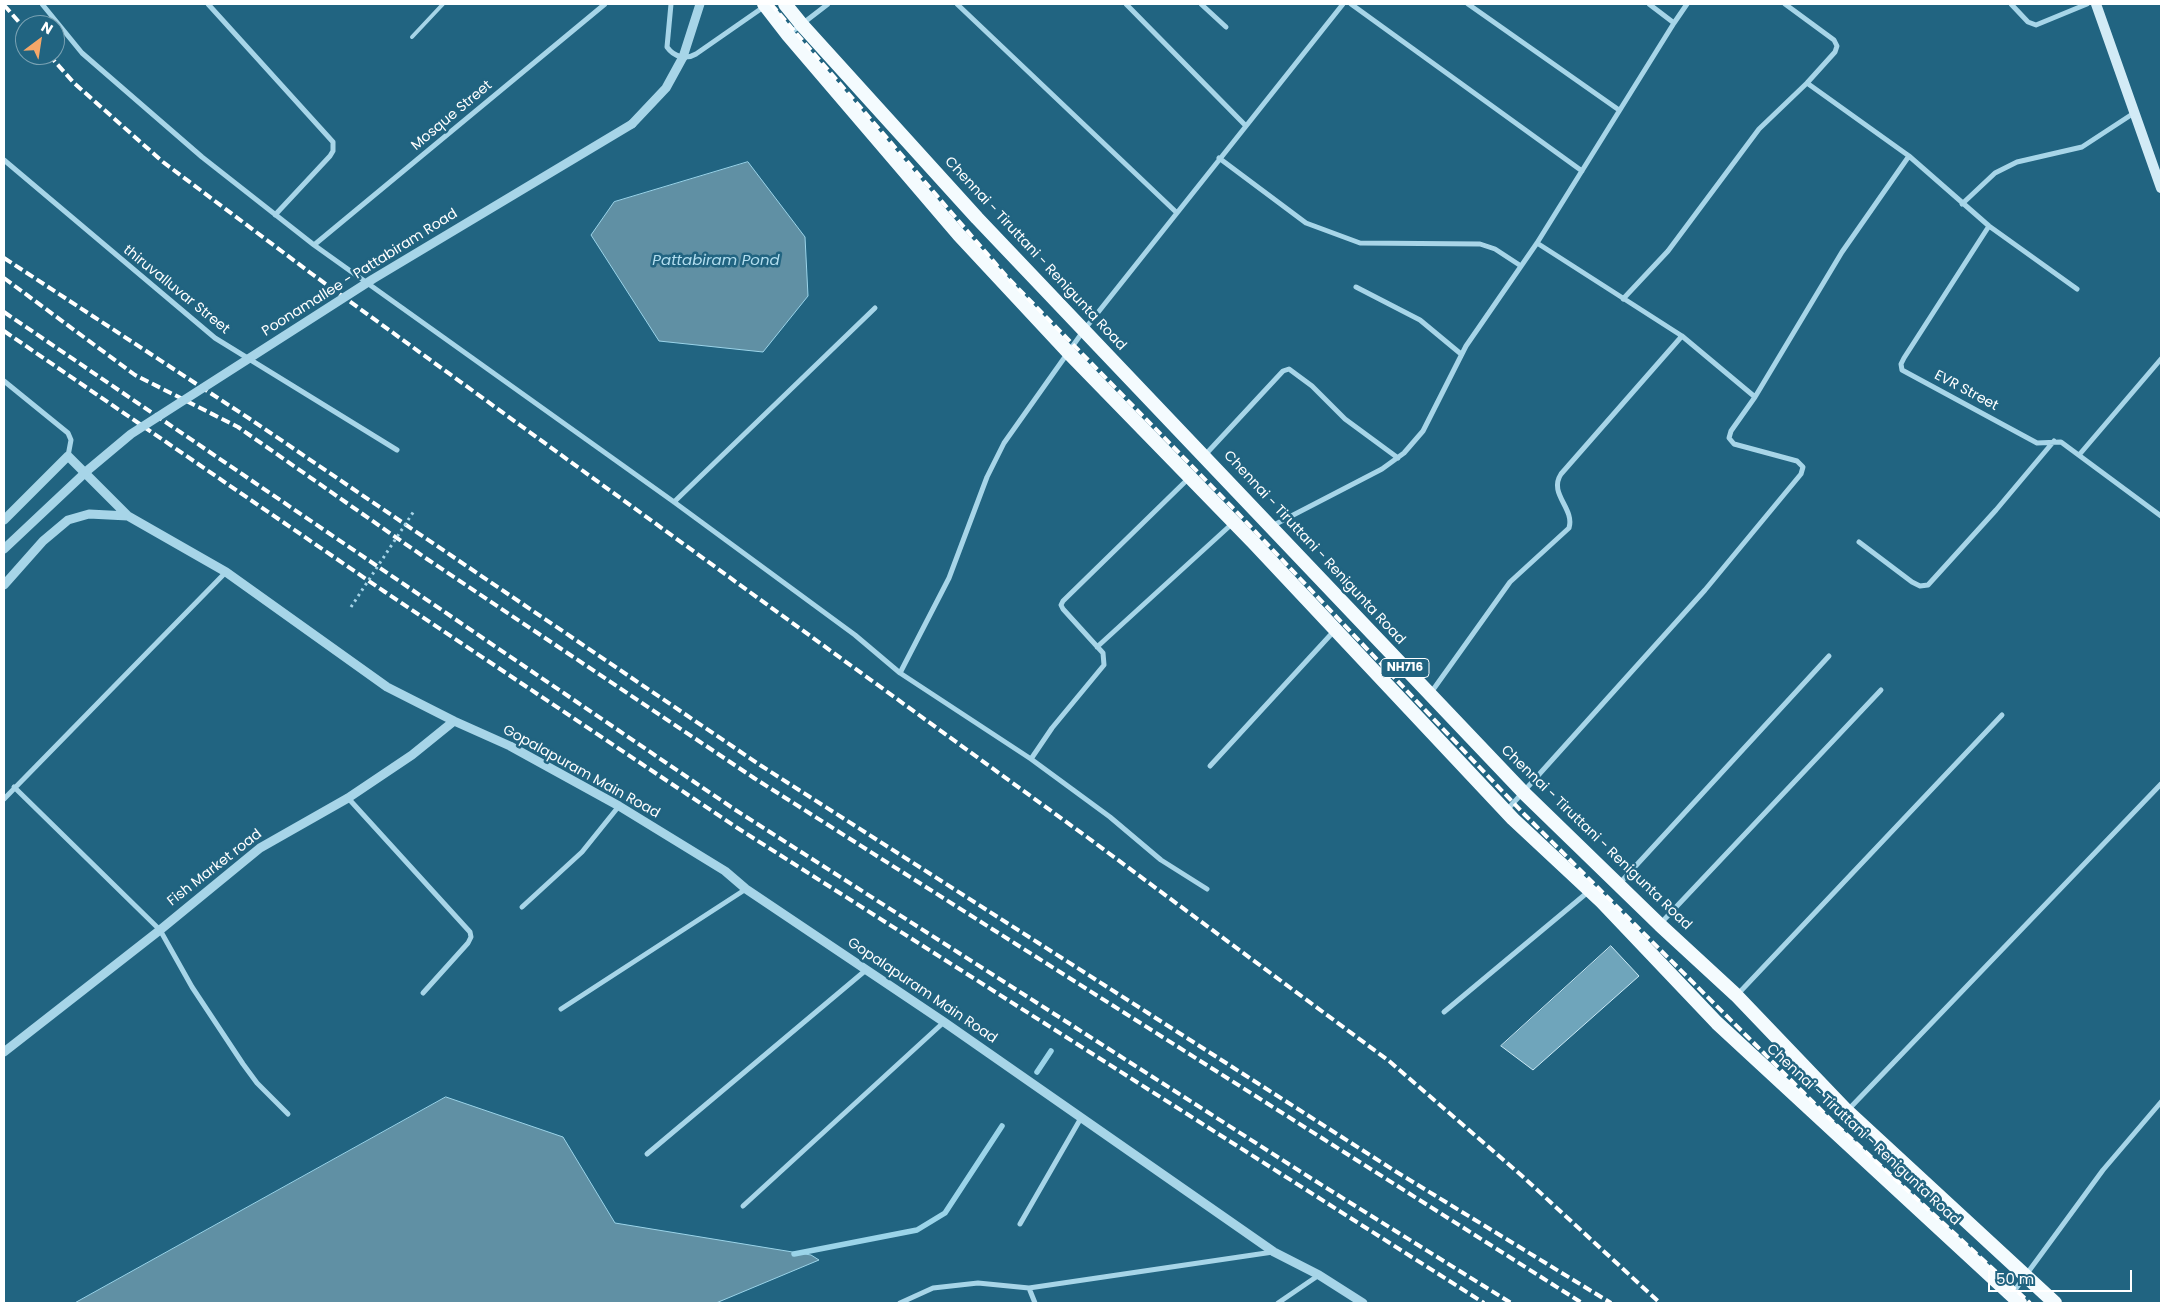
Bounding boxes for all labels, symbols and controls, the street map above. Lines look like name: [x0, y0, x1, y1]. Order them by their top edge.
north arrow: [15, 15, 65, 65]
text: N: [38, 17, 57, 39]
street label: Mosque Street: [408, 77, 496, 155]
street label: Chennai - Tiruttani - Renigunta Road: [941, 154, 1129, 354]
street label: Poonamallee - Pattabiram Road: [259, 206, 461, 340]
street label: thiruvalluvar Street: [119, 242, 233, 338]
water label: Pattabiram Pond: [652, 252, 780, 270]
street label: EVR Street: [1931, 367, 2001, 415]
street label: Chennai - Tiruttani - Renigunta Road: [1220, 448, 1408, 648]
road number: NH716: [1381, 658, 1429, 678]
street label: Gopalapuram Main Road: [500, 722, 662, 822]
street label: Chennai - Tiruttani - Renigunta Road: [1497, 742, 1695, 934]
street label: Fish Market road: [164, 826, 266, 910]
street label: Gopalapuram Main Road: [844, 935, 1000, 1047]
street label: Chennai - Tiruttani - Renigunta Road: [1763, 1041, 1963, 1229]
scale bar: [1990, 1260, 2134, 1292]
text: 50 m: [1996, 1268, 2034, 1289]

